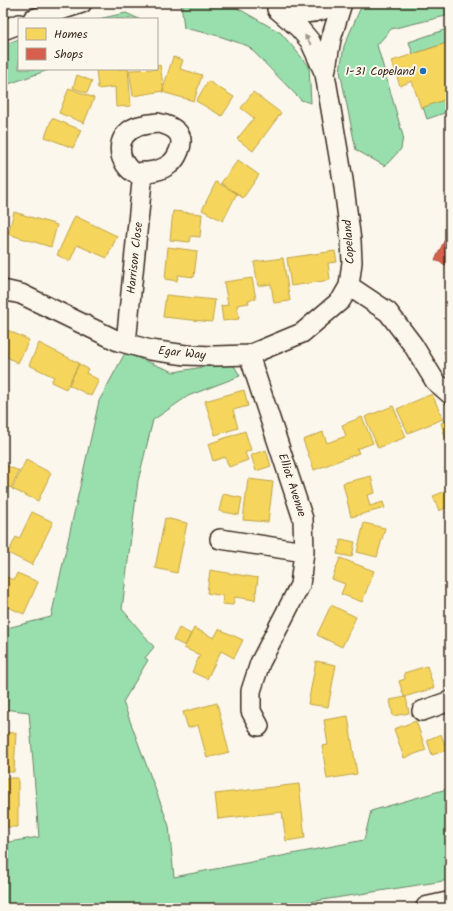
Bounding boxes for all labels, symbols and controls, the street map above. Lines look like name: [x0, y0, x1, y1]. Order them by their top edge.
legend: [18, 18, 158, 70]
text: Homes: [54, 25, 88, 44]
one-way arrow: [304, 34, 312, 45]
text: Shops: [54, 45, 83, 64]
place label: 1-31 Copeland: [346, 62, 416, 81]
marker: 1-31 Copeland: [418, 66, 428, 76]
street label: Copeland: [338, 218, 360, 265]
street label: Harrison Close: [122, 220, 148, 295]
street label: Egar Way: [157, 341, 207, 365]
street label: Elliot Avenue: [273, 451, 311, 520]

